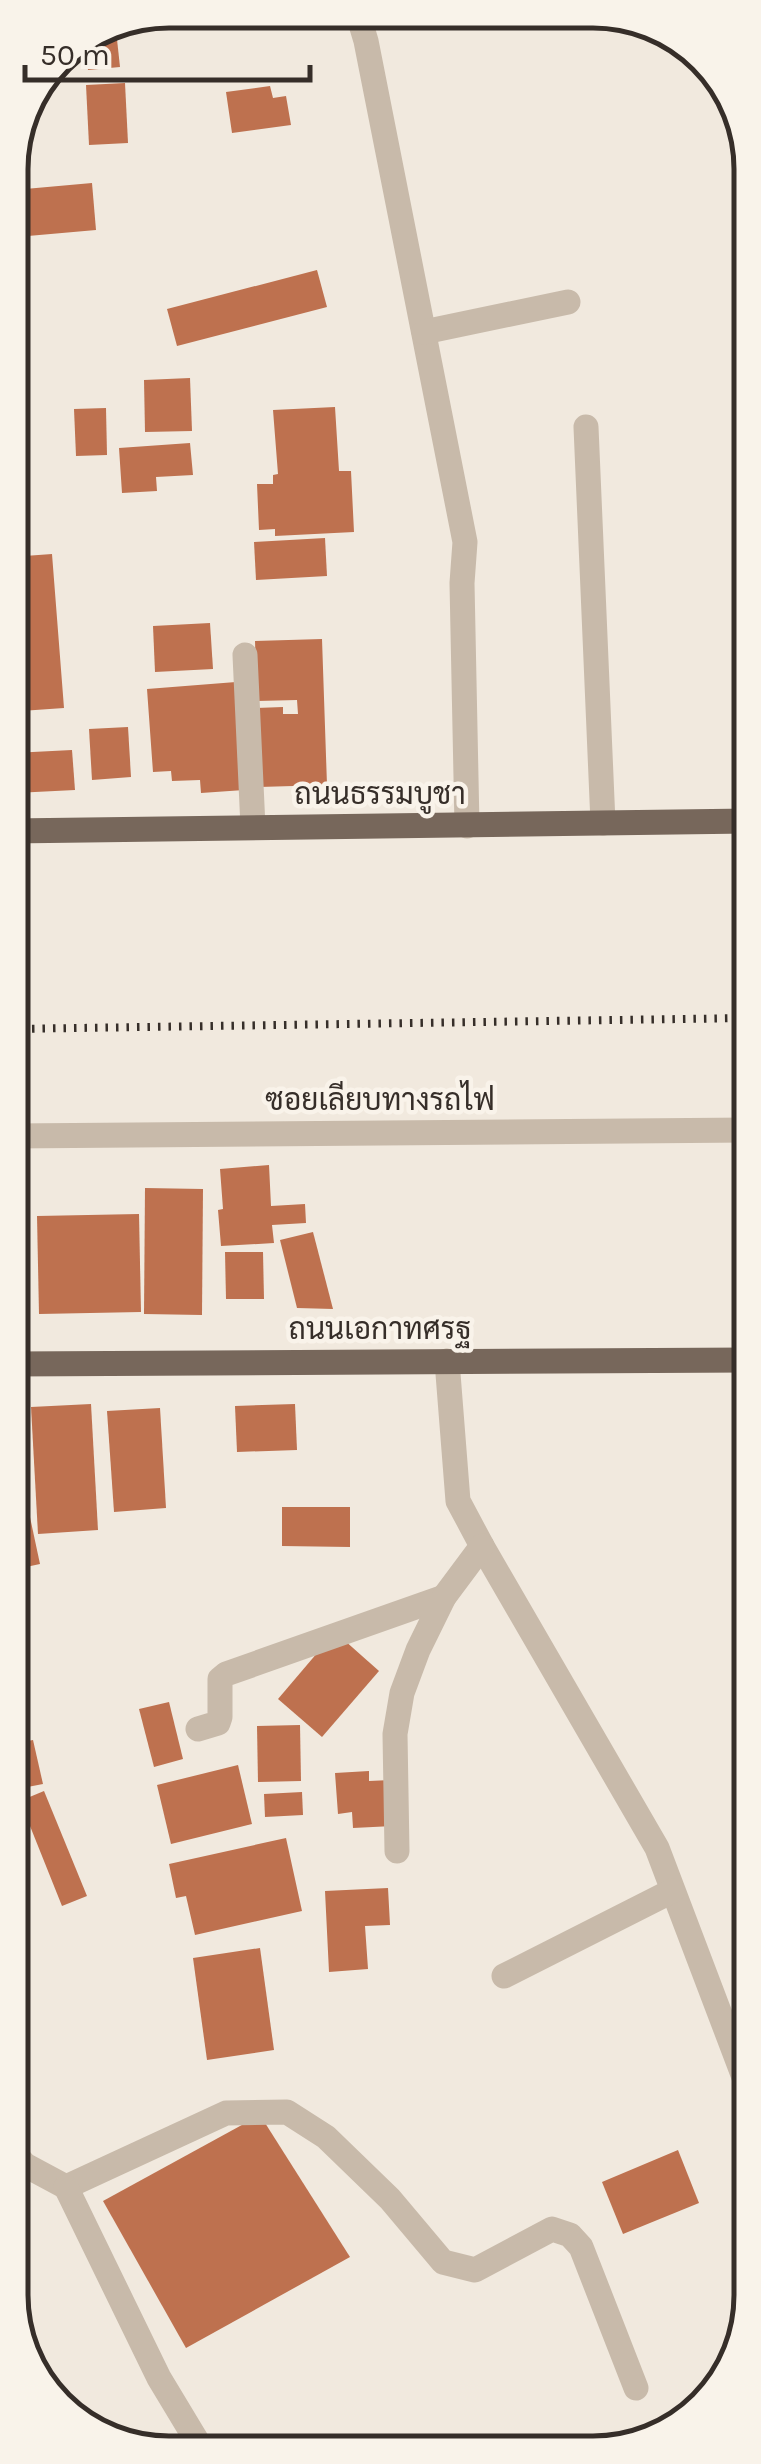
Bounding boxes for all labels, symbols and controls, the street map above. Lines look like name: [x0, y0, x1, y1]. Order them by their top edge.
scale bar: [25, 20, 310, 82]
text: 50 m: [40, 37, 110, 73]
street label: ถนนธรรมบูชา: [294, 776, 466, 814]
street label: ซอยเลียบทางรถไฟ: [265, 1080, 495, 1118]
street label: ถนนเอกาทศรฐ: [289, 1311, 471, 1349]

